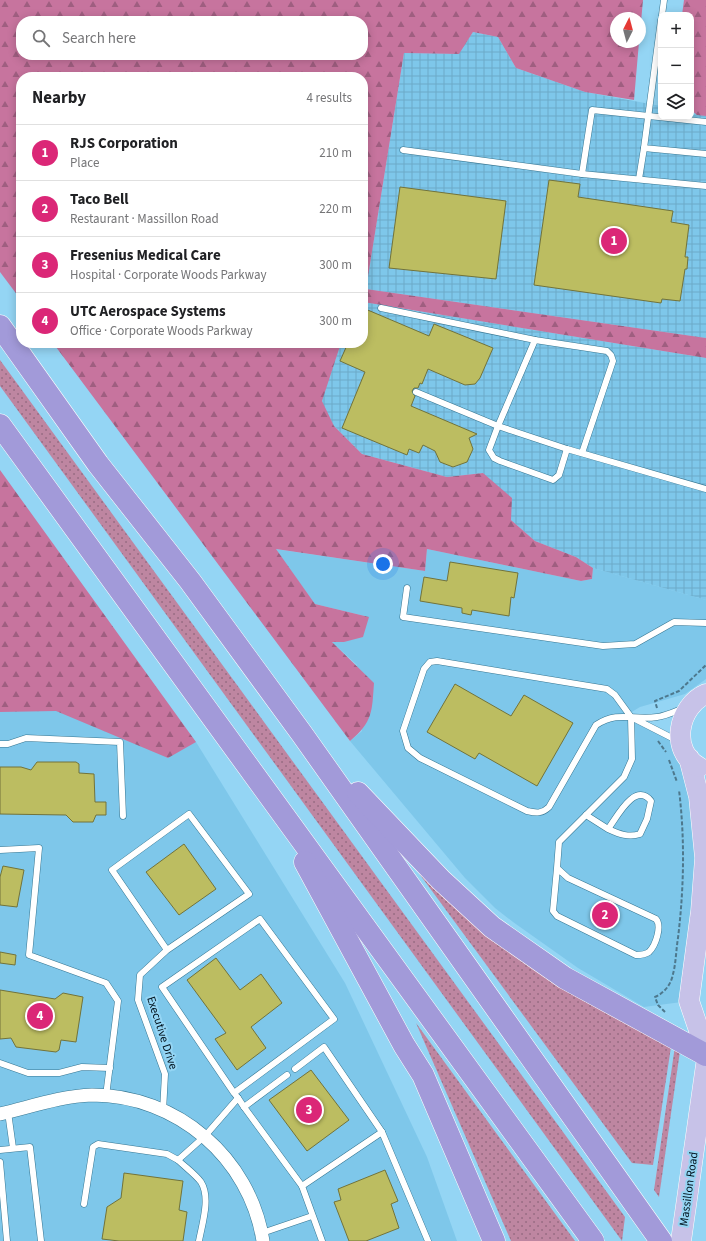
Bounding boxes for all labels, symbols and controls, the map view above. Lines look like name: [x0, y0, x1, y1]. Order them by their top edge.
north arrow: [610, 12, 646, 48]
map controls: [658, 12, 694, 120]
button: +: [658, 12, 694, 48]
search box: [16, 16, 368, 60]
icon: search: [30, 27, 52, 49]
text: Search here: [62, 28, 136, 49]
button: −: [658, 48, 694, 84]
button: layers: [658, 84, 694, 120]
text: Nearby: [32, 86, 86, 110]
text: 4 results: [307, 89, 352, 107]
text: RJS Corporation: [70, 133, 178, 154]
text: 1: [42, 144, 48, 162]
text: 210 m: [319, 144, 352, 162]
text: Place: [70, 154, 99, 172]
text: Taco Bell: [70, 189, 129, 210]
text: 2: [42, 200, 48, 218]
text: 220 m: [319, 200, 352, 218]
text: Restaurant · Massillon Road: [70, 210, 219, 228]
pin: 1: [601, 226, 627, 256]
text: Fresenius Medical Care: [70, 245, 221, 266]
text: 3: [42, 256, 48, 274]
text: 300 m: [319, 256, 352, 274]
text: Hospital · Corporate Woods Parkway: [70, 266, 267, 284]
text: UTC Aerospace Systems: [70, 301, 226, 322]
text: 4: [42, 312, 48, 330]
text: 300 m: [319, 312, 352, 330]
text: Office · Corporate Woods Parkway: [70, 322, 253, 340]
your location: [373, 554, 393, 574]
pin: 2: [592, 900, 618, 930]
street label: Executive Drive: [142, 994, 182, 1072]
pin: 4: [27, 1001, 53, 1031]
pin: 3: [296, 1095, 322, 1125]
street label: Massillon Road: [675, 1151, 703, 1227]

